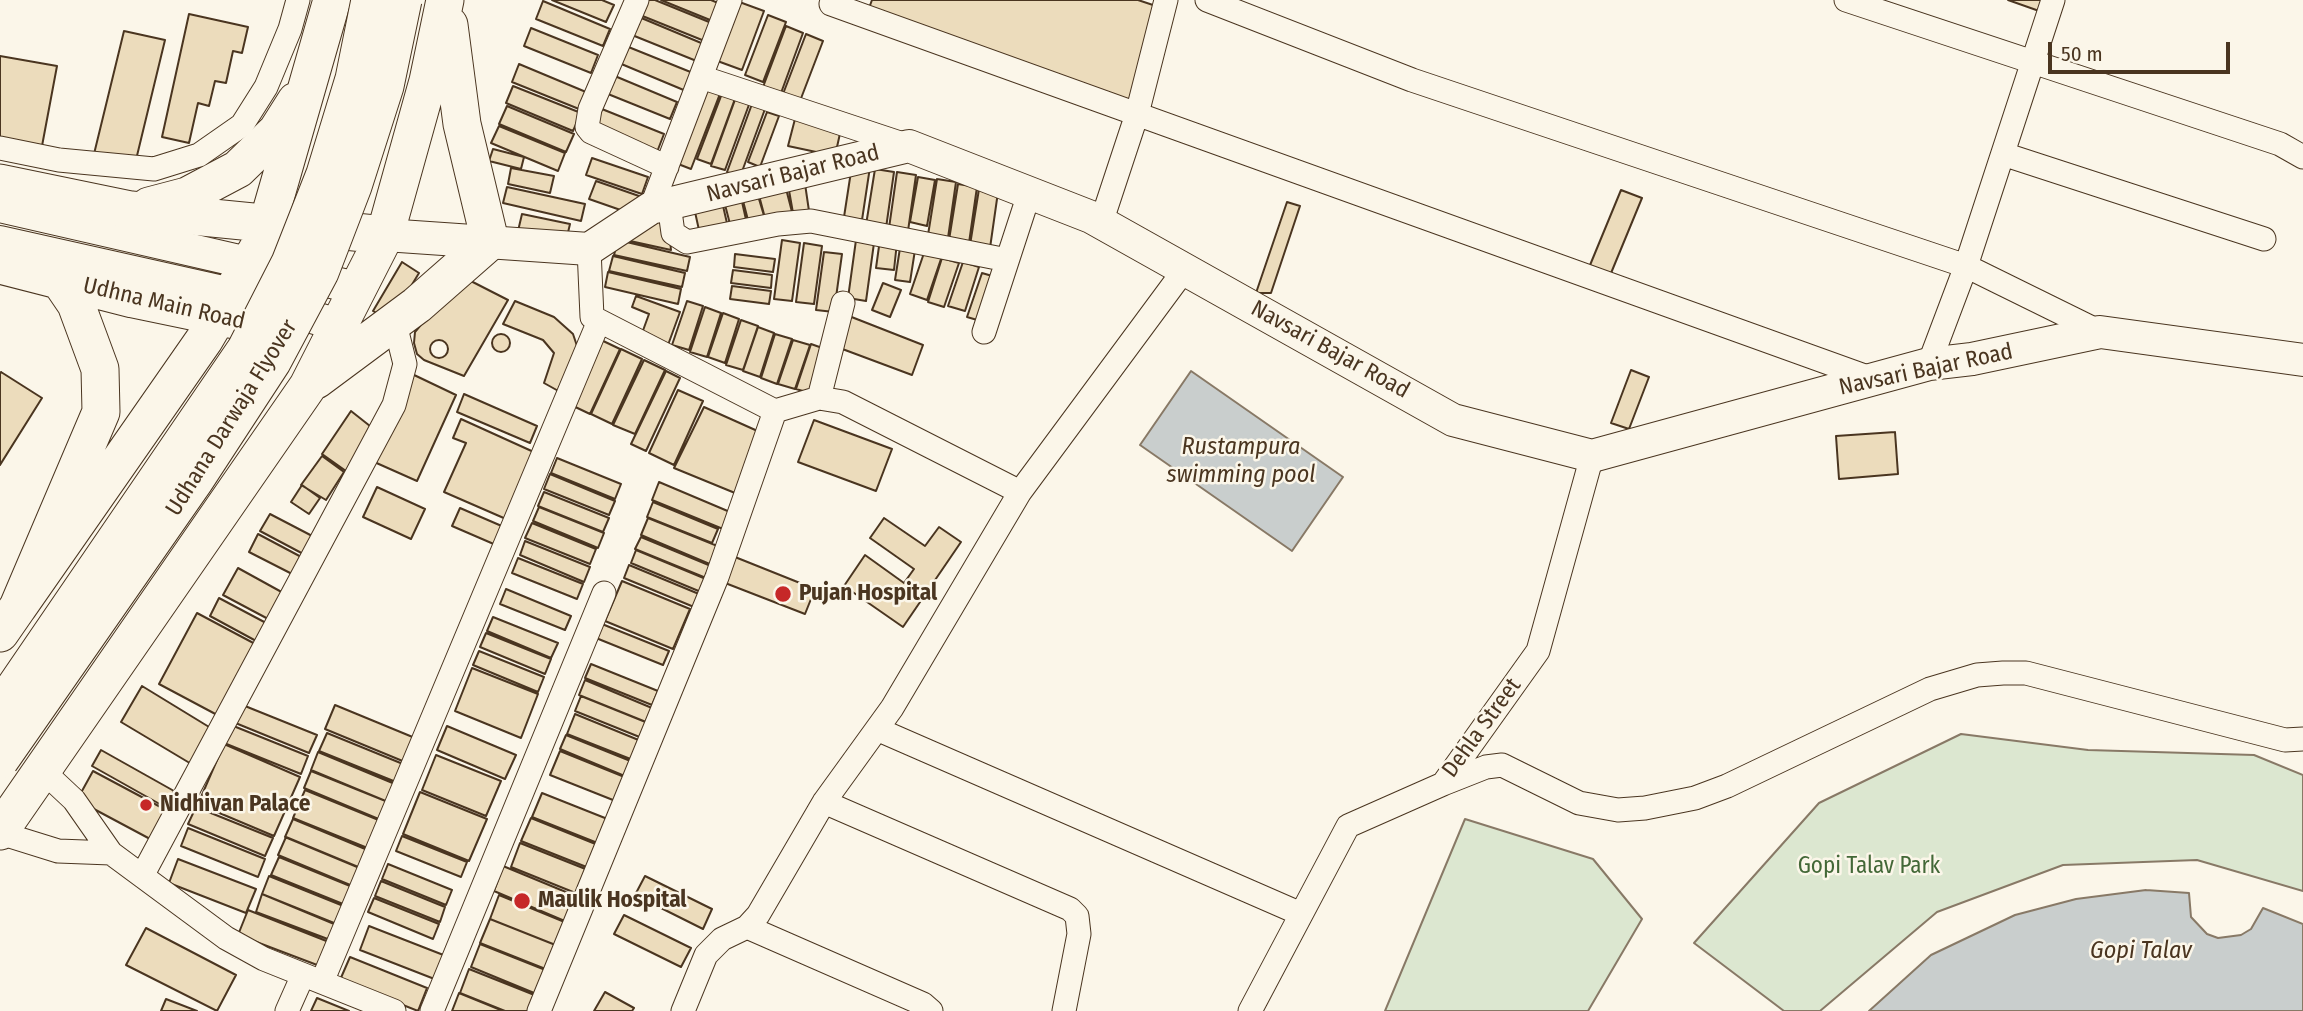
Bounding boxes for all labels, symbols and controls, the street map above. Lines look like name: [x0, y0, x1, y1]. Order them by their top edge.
scale bar: [2051, 28, 2233, 72]
text: 50 m: [2061, 41, 2103, 67]
street label: Navsari Bajar Road: [704, 139, 882, 209]
street label: Udhna Main Road: [80, 272, 248, 336]
street label: Navsari Bajar Road: [1246, 295, 1414, 405]
street label: Udhana Darwaja Flyover: [160, 315, 304, 521]
street label: Navsari Bajar Road: [1837, 338, 2015, 402]
water label: Rustampura swimming pool: [1166, 433, 1316, 489]
place label: Pujan Hospital: [799, 580, 937, 608]
marker: Pujan Hospital: [773, 584, 793, 604]
street label: Dehla Street: [1437, 673, 1527, 783]
place label: Nidhivan Palace: [160, 791, 310, 819]
marker: Nidhivan Palace: [138, 797, 154, 813]
park label: Gopi Talav Park: [1798, 853, 1940, 881]
place label: Maulik Hospital: [538, 887, 687, 915]
marker: Maulik Hospital: [512, 891, 532, 911]
water label: Gopi Talav: [2090, 937, 2192, 965]

